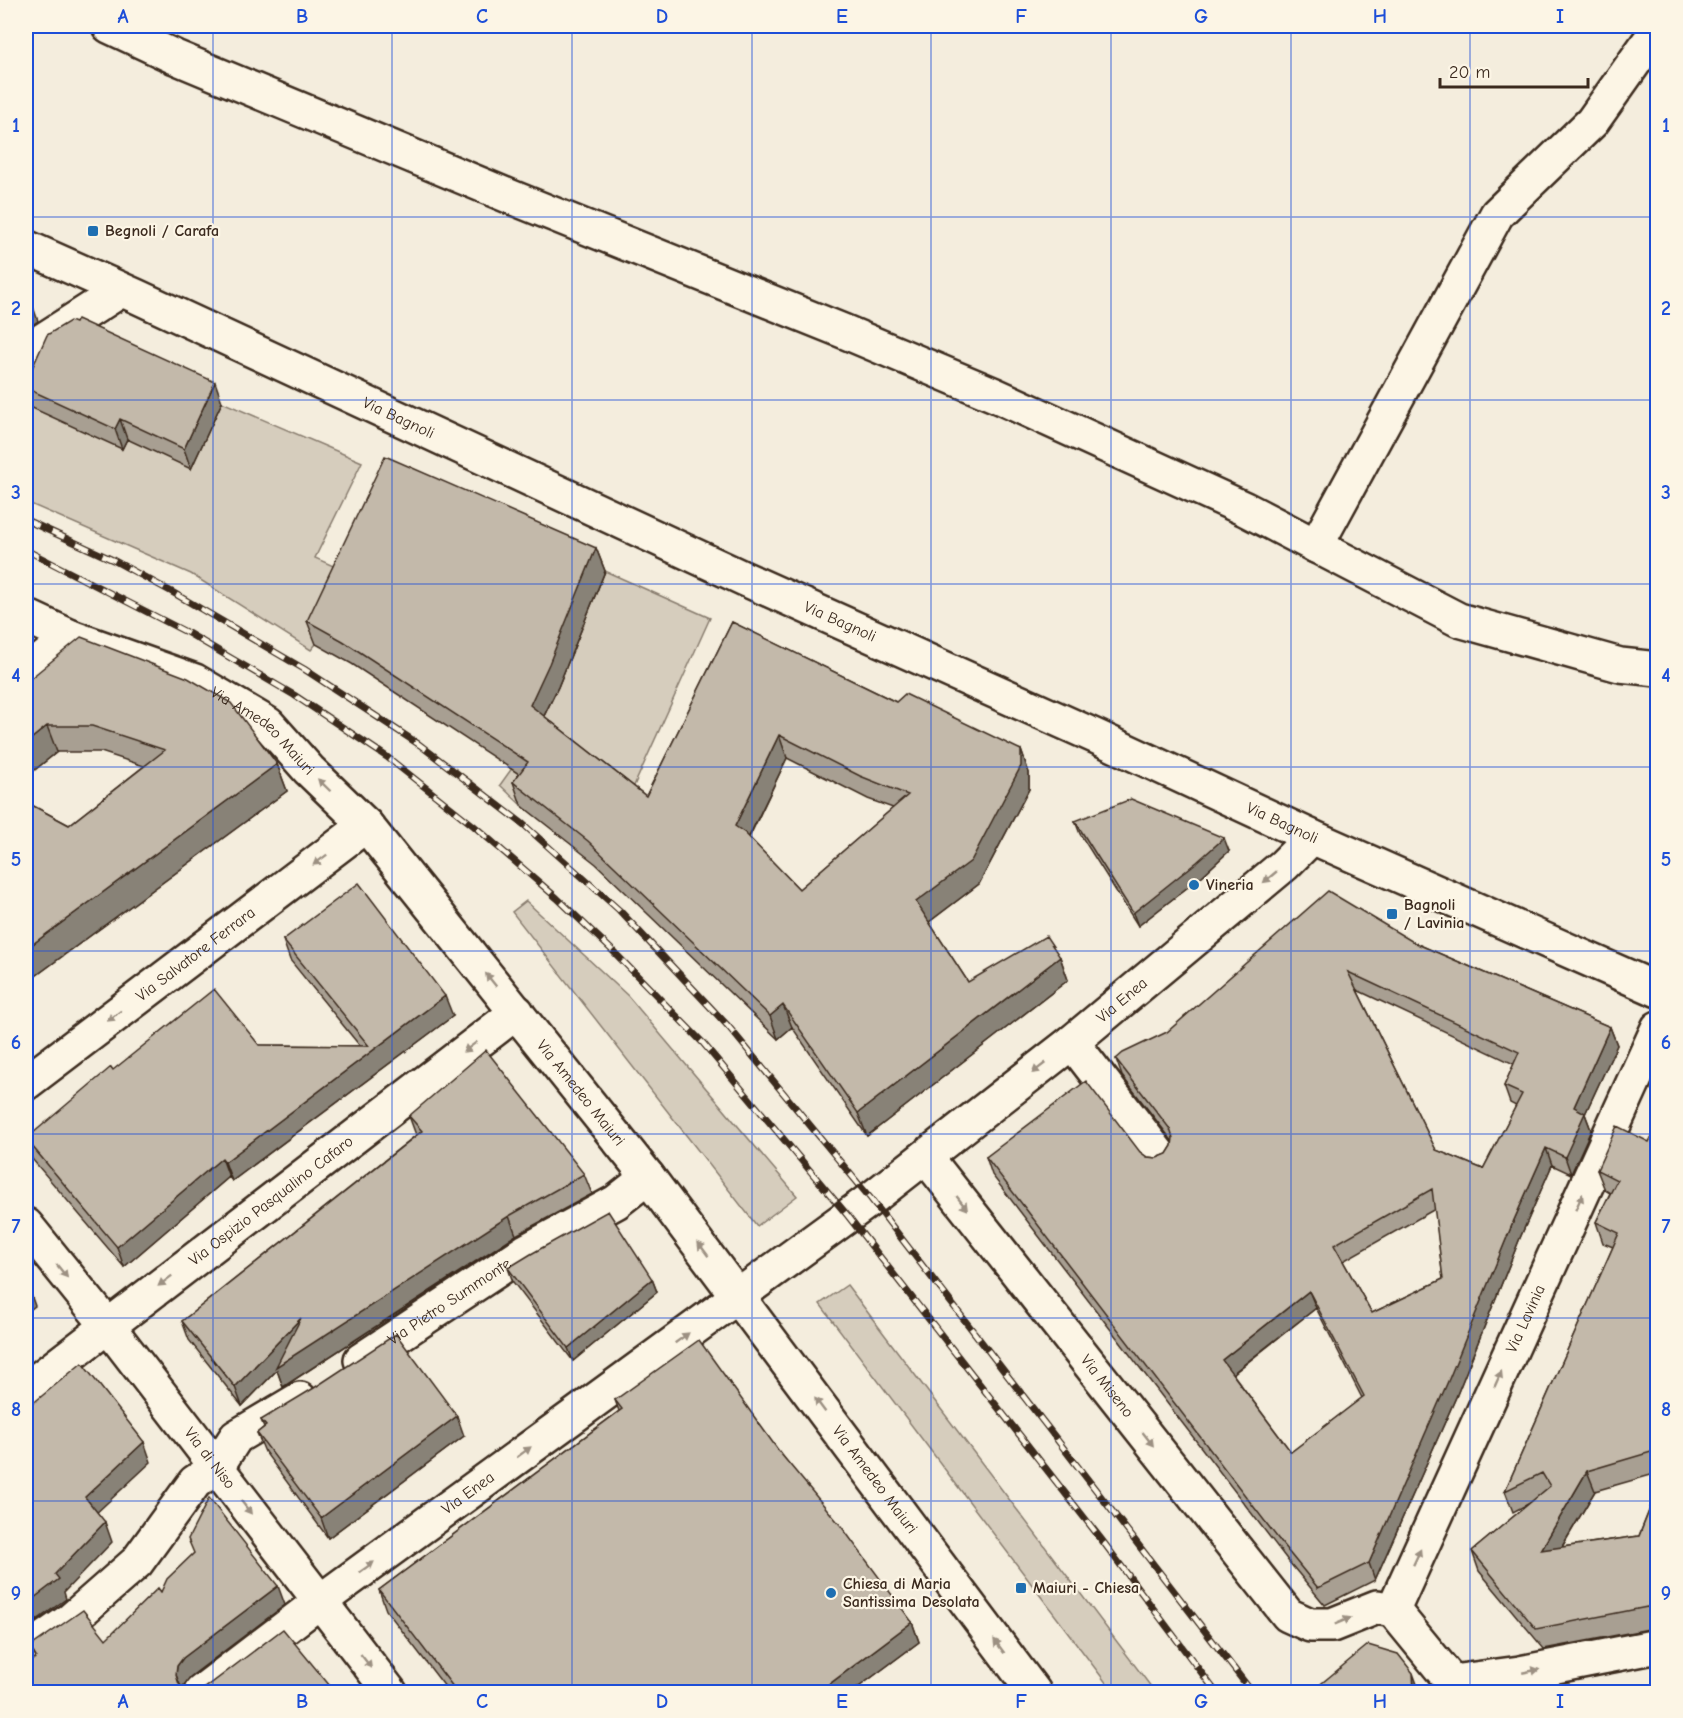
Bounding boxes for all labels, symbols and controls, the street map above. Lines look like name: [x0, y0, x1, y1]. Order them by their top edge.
text: A: [117, 5, 129, 28]
text: B: [296, 5, 308, 28]
text: C: [476, 5, 488, 28]
text: D: [656, 5, 668, 28]
text: E: [836, 5, 848, 28]
text: F: [1015, 5, 1027, 28]
text: G: [1194, 5, 1208, 28]
text: H: [1373, 5, 1387, 28]
text: I: [1556, 5, 1564, 28]
scale bar: [1440, 51, 1588, 89]
text: 20 m: [1449, 62, 1490, 83]
text: 1: [12, 114, 20, 137]
text: 1: [1662, 114, 1670, 137]
place label: Begnoli / Carafa: [105, 222, 219, 240]
marker: Begnoli / Carafa: [86, 224, 100, 238]
text: 2: [11, 297, 21, 320]
text: 2: [1661, 297, 1671, 320]
street label: Via Bagnoli: [360, 394, 437, 442]
text: 3: [11, 481, 21, 504]
text: 3: [1661, 481, 1671, 504]
street label: Via Bagnoli: [801, 598, 879, 646]
text: 4: [11, 664, 21, 687]
text: 4: [1661, 664, 1671, 687]
street label: Via Amedeo Maiuri: [207, 683, 318, 779]
one-way arrow: [317, 778, 331, 792]
street label: Via Bagnoli: [1243, 799, 1321, 847]
text: 5: [11, 848, 21, 871]
text: 5: [1661, 848, 1671, 871]
one-way arrow: [312, 854, 327, 866]
one-way arrow: [1263, 870, 1278, 883]
place label: Vineria: [1206, 876, 1254, 894]
marker: Vineria: [1187, 878, 1201, 892]
place label: Bagnoli / Lavinia: [1404, 896, 1464, 932]
street label: Via Salvatore Ferrara: [133, 903, 259, 1005]
marker: Bagnoli / Lavinia: [1385, 907, 1399, 921]
one-way arrow: [485, 972, 498, 988]
street label: Via Enea: [1093, 974, 1151, 1027]
one-way arrow: [106, 1010, 122, 1022]
text: 6: [11, 1031, 21, 1054]
text: 6: [1661, 1031, 1671, 1054]
street label: Via Amedeo Maiuri: [533, 1036, 628, 1149]
one-way arrow: [462, 1041, 478, 1053]
one-way arrow: [1031, 1062, 1047, 1075]
street label: Via Ospizio Pasqualino Cafaro: [185, 1132, 357, 1270]
one-way arrow: [1574, 1193, 1583, 1210]
one-way arrow: [955, 1196, 967, 1211]
text: 7: [12, 1215, 21, 1238]
text: 7: [1662, 1215, 1671, 1238]
one-way arrow: [697, 1242, 709, 1257]
street label: Via Pietro Summonte: [384, 1254, 514, 1349]
one-way arrow: [56, 1263, 68, 1278]
one-way arrow: [158, 1274, 173, 1286]
street label: Via Lavinia: [1502, 1282, 1549, 1356]
one-way arrow: [674, 1332, 689, 1344]
street label: Via Miseno: [1077, 1351, 1137, 1421]
one-way arrow: [1493, 1370, 1503, 1388]
text: 8: [11, 1398, 21, 1421]
one-way arrow: [814, 1398, 826, 1413]
text: 8: [1661, 1398, 1671, 1421]
street label: Via Amedeo Maiuri: [829, 1422, 921, 1537]
street label: Via di Niso: [180, 1424, 239, 1493]
one-way arrow: [1141, 1431, 1153, 1446]
one-way arrow: [517, 1447, 532, 1459]
street label: Via Enea: [438, 1468, 498, 1518]
one-way arrow: [240, 1500, 252, 1515]
one-way arrow: [1413, 1548, 1422, 1565]
one-way arrow: [358, 1561, 374, 1573]
place label: Chiesa di Maria Santissima Desolata: [843, 1575, 980, 1611]
place label: Maiuri - Chiesa: [1033, 1579, 1139, 1597]
marker: Maiuri - Chiesa: [1014, 1581, 1028, 1595]
text: 9: [11, 1582, 21, 1605]
text: 9: [1661, 1582, 1671, 1605]
marker: Chiesa di Maria Santissima Desolata: [824, 1586, 838, 1600]
one-way arrow: [1335, 1616, 1353, 1626]
one-way arrow: [993, 1638, 1005, 1654]
one-way arrow: [360, 1654, 372, 1669]
one-way arrow: [1521, 1666, 1540, 1675]
text: A: [117, 1690, 129, 1713]
text: B: [296, 1690, 308, 1713]
text: C: [476, 1690, 488, 1713]
text: D: [656, 1690, 668, 1713]
text: E: [836, 1690, 848, 1713]
text: F: [1015, 1690, 1027, 1713]
text: G: [1194, 1690, 1208, 1713]
text: H: [1373, 1690, 1387, 1713]
text: I: [1556, 1690, 1564, 1713]

